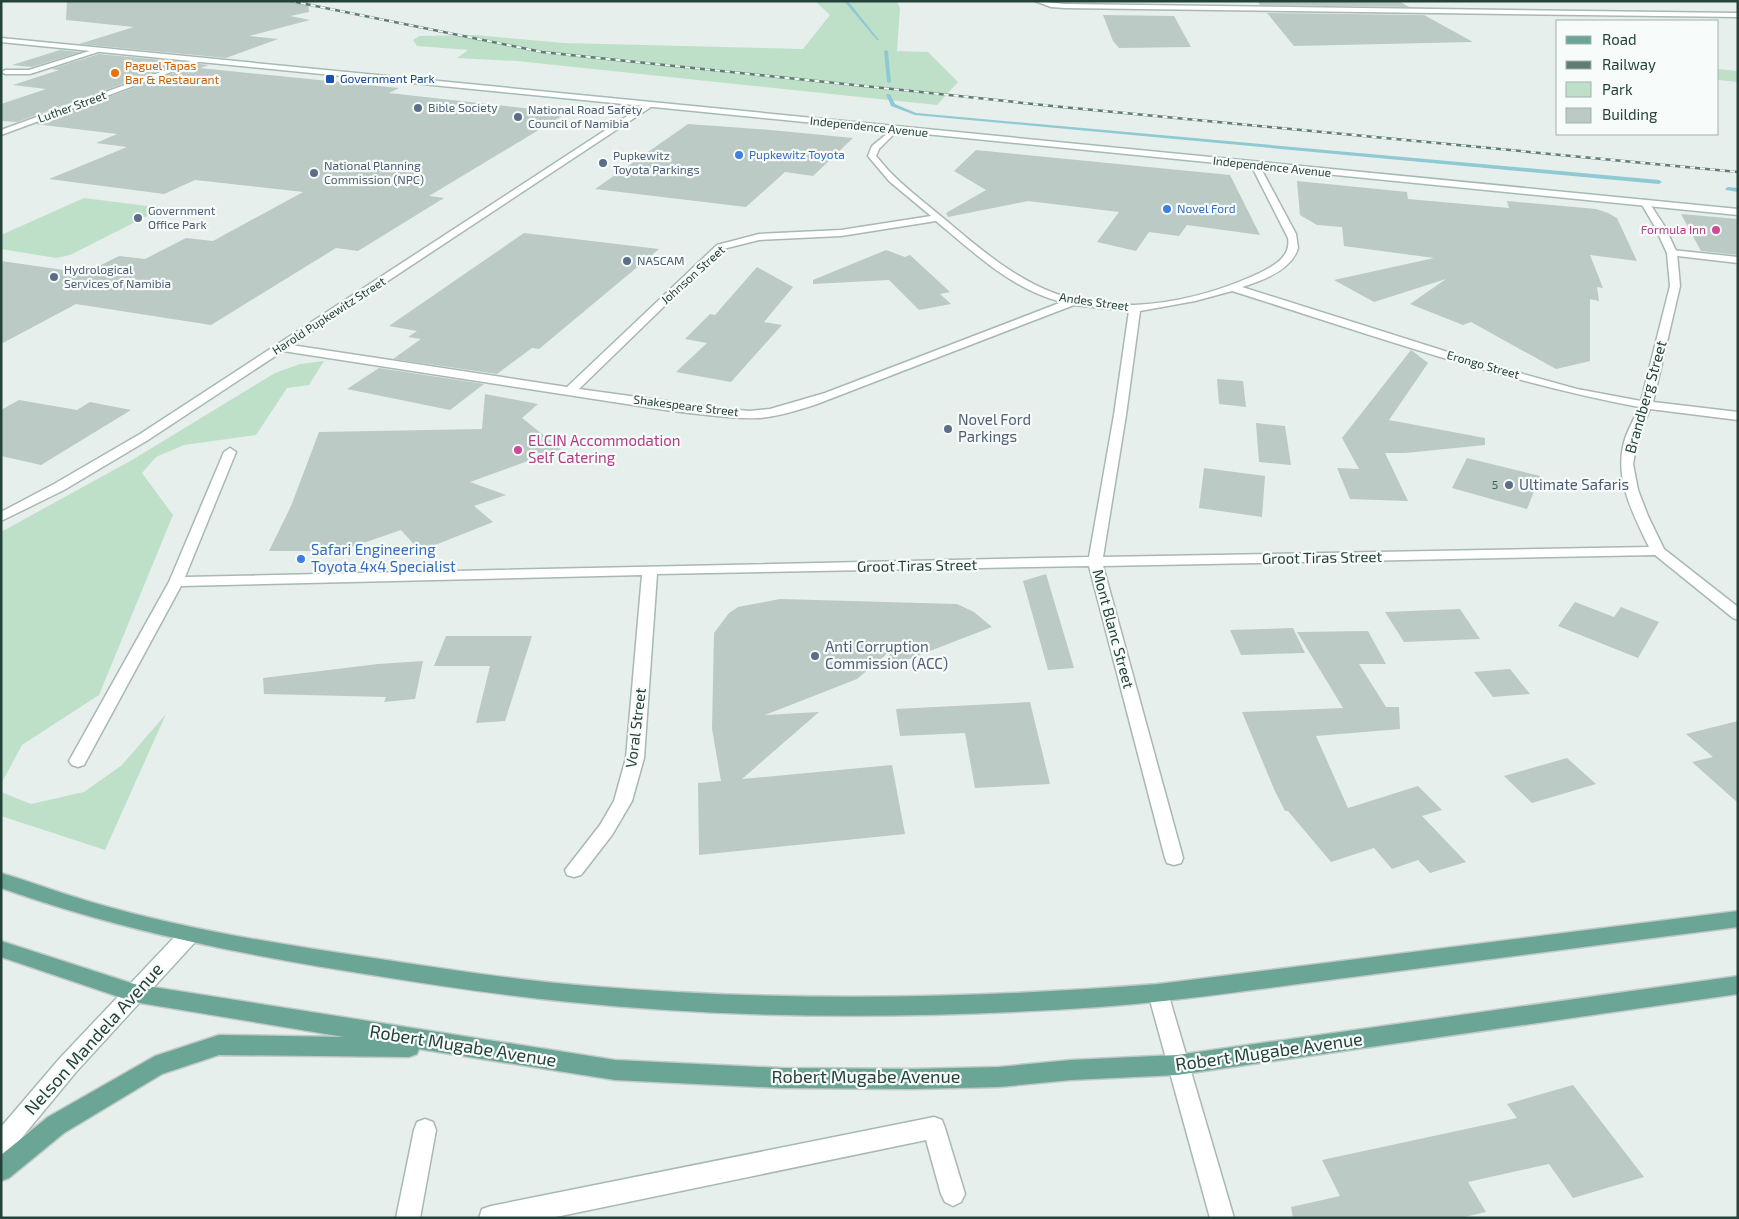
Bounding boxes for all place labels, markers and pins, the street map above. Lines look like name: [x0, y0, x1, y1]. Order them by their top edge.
place label: Paguel Tapas Bar & Restaurant: [125, 58, 219, 86]
marker: Paguel Tapas Bar & Restaurant: [109, 67, 121, 79]
place label: Government Park: [340, 71, 435, 85]
marker: Government Park: [324, 73, 336, 85]
place label: Bible Society: [428, 100, 498, 114]
marker: Bible Society: [412, 102, 424, 114]
place label: National Road Safety Council of Namibia: [528, 102, 643, 130]
marker: National Road Safety Council of Namibia: [512, 111, 524, 123]
place label: Pupkewitz Toyota: [749, 147, 845, 161]
place label: Pupkewitz Toyota Parkings: [613, 148, 700, 176]
marker: Pupkewitz Toyota: [733, 149, 745, 161]
marker: Pupkewitz Toyota Parkings: [597, 157, 609, 169]
place label: National Planning Commission (NPC): [324, 158, 424, 186]
marker: National Planning Commission (NPC): [308, 167, 320, 179]
place label: Novel Ford: [1177, 201, 1236, 215]
place label: Government Office Park: [148, 203, 216, 231]
marker: Novel Ford: [1161, 203, 1173, 215]
marker: Government Office Park: [132, 212, 144, 224]
place label: Formula Inn: [1641, 222, 1706, 236]
marker: Formula Inn: [1710, 224, 1722, 236]
place label: NASCAM: [637, 253, 684, 267]
marker: NASCAM: [621, 255, 633, 267]
place label: Hydrological Services of Namibia: [64, 262, 171, 290]
marker: Hydrological Services of Namibia: [48, 271, 60, 283]
place label: Novel Ford Parkings: [958, 410, 1031, 445]
marker: Novel Ford Parkings: [942, 423, 954, 435]
place label: ELCIN Accommodation Self Catering: [528, 431, 681, 466]
marker: ELCIN Accommodation Self Catering: [512, 444, 524, 456]
place label: Ultimate Safaris: [1519, 475, 1629, 493]
marker: Ultimate Safaris: [1503, 479, 1515, 491]
place label: Safari Engineering Toyota 4x4 Specialist: [311, 540, 456, 575]
marker: Safari Engineering Toyota 4x4 Specialist: [295, 553, 307, 565]
place label: Anti Corruption Commission (ACC): [825, 637, 948, 672]
marker: Anti Corruption Commission (ACC): [809, 650, 821, 662]

